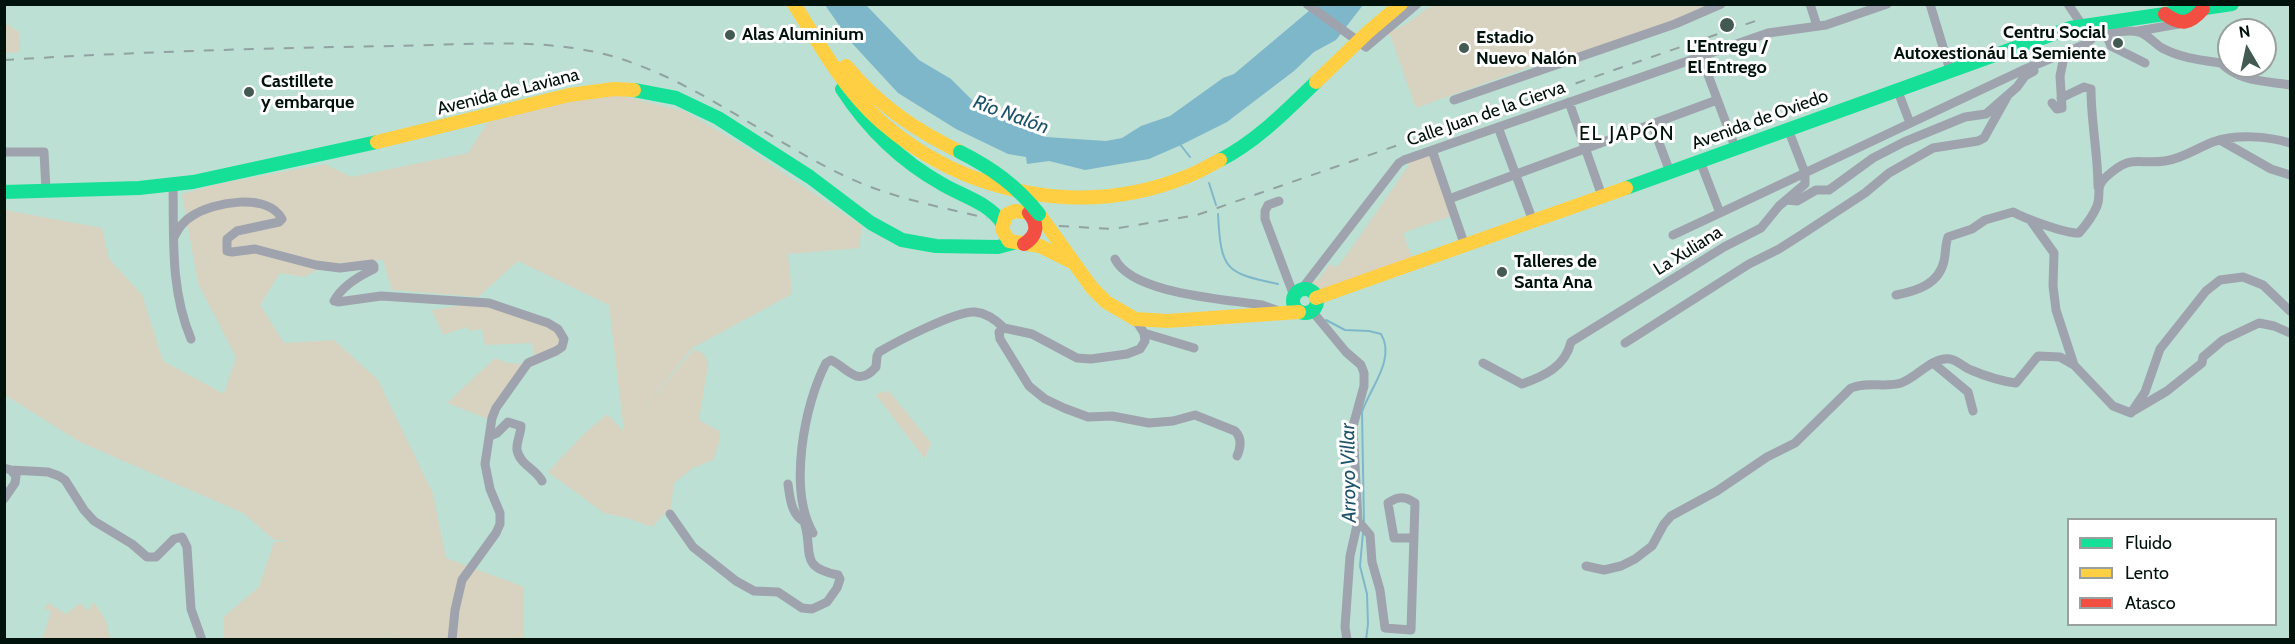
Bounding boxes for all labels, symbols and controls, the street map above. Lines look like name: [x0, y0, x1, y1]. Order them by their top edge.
marker: L'Entregu / El Entrego: [1718, 16, 1736, 34]
north arrow: [2217, 18, 2277, 78]
text: N: [2237, 21, 2251, 42]
place label: Centru Social Autoxestionáu La Semiente: [1894, 22, 2106, 64]
place label: Alas Aluminium: [742, 24, 864, 46]
place label: Estadio Nuevo Nalón: [1476, 27, 1577, 70]
marker: Alas Aluminium: [723, 28, 737, 42]
place label: L'Entregu / El Entrego: [1686, 36, 1768, 78]
marker: Centru Social Autoxestionáu La Semiente: [2111, 36, 2125, 50]
marker: Estadio Nuevo Nalón: [1457, 41, 1471, 55]
street label: Avenida de Laviana: [435, 64, 581, 120]
place label: Castillete y embarque: [261, 71, 354, 113]
street label: Calle Juan de la Cierva: [1404, 77, 1568, 151]
marker: Castillete y embarque: [242, 85, 256, 99]
street label: Avenida de Oviedo: [1689, 85, 1831, 155]
water label: Río Nalón: [970, 90, 1052, 140]
district label: EL JAPÓN: [1579, 122, 1675, 146]
street label: La Xuliana: [1650, 221, 1726, 281]
place label: Talleres de Santa Ana: [1514, 251, 1597, 294]
marker: Talleres de Santa Ana: [1495, 265, 1509, 279]
water label: Arroyo Villar: [1336, 423, 1362, 523]
legend: [2067, 518, 2277, 626]
text: Fluido: [2125, 532, 2172, 554]
text: Lento: [2125, 562, 2169, 584]
text: Atasco: [2125, 592, 2176, 614]

